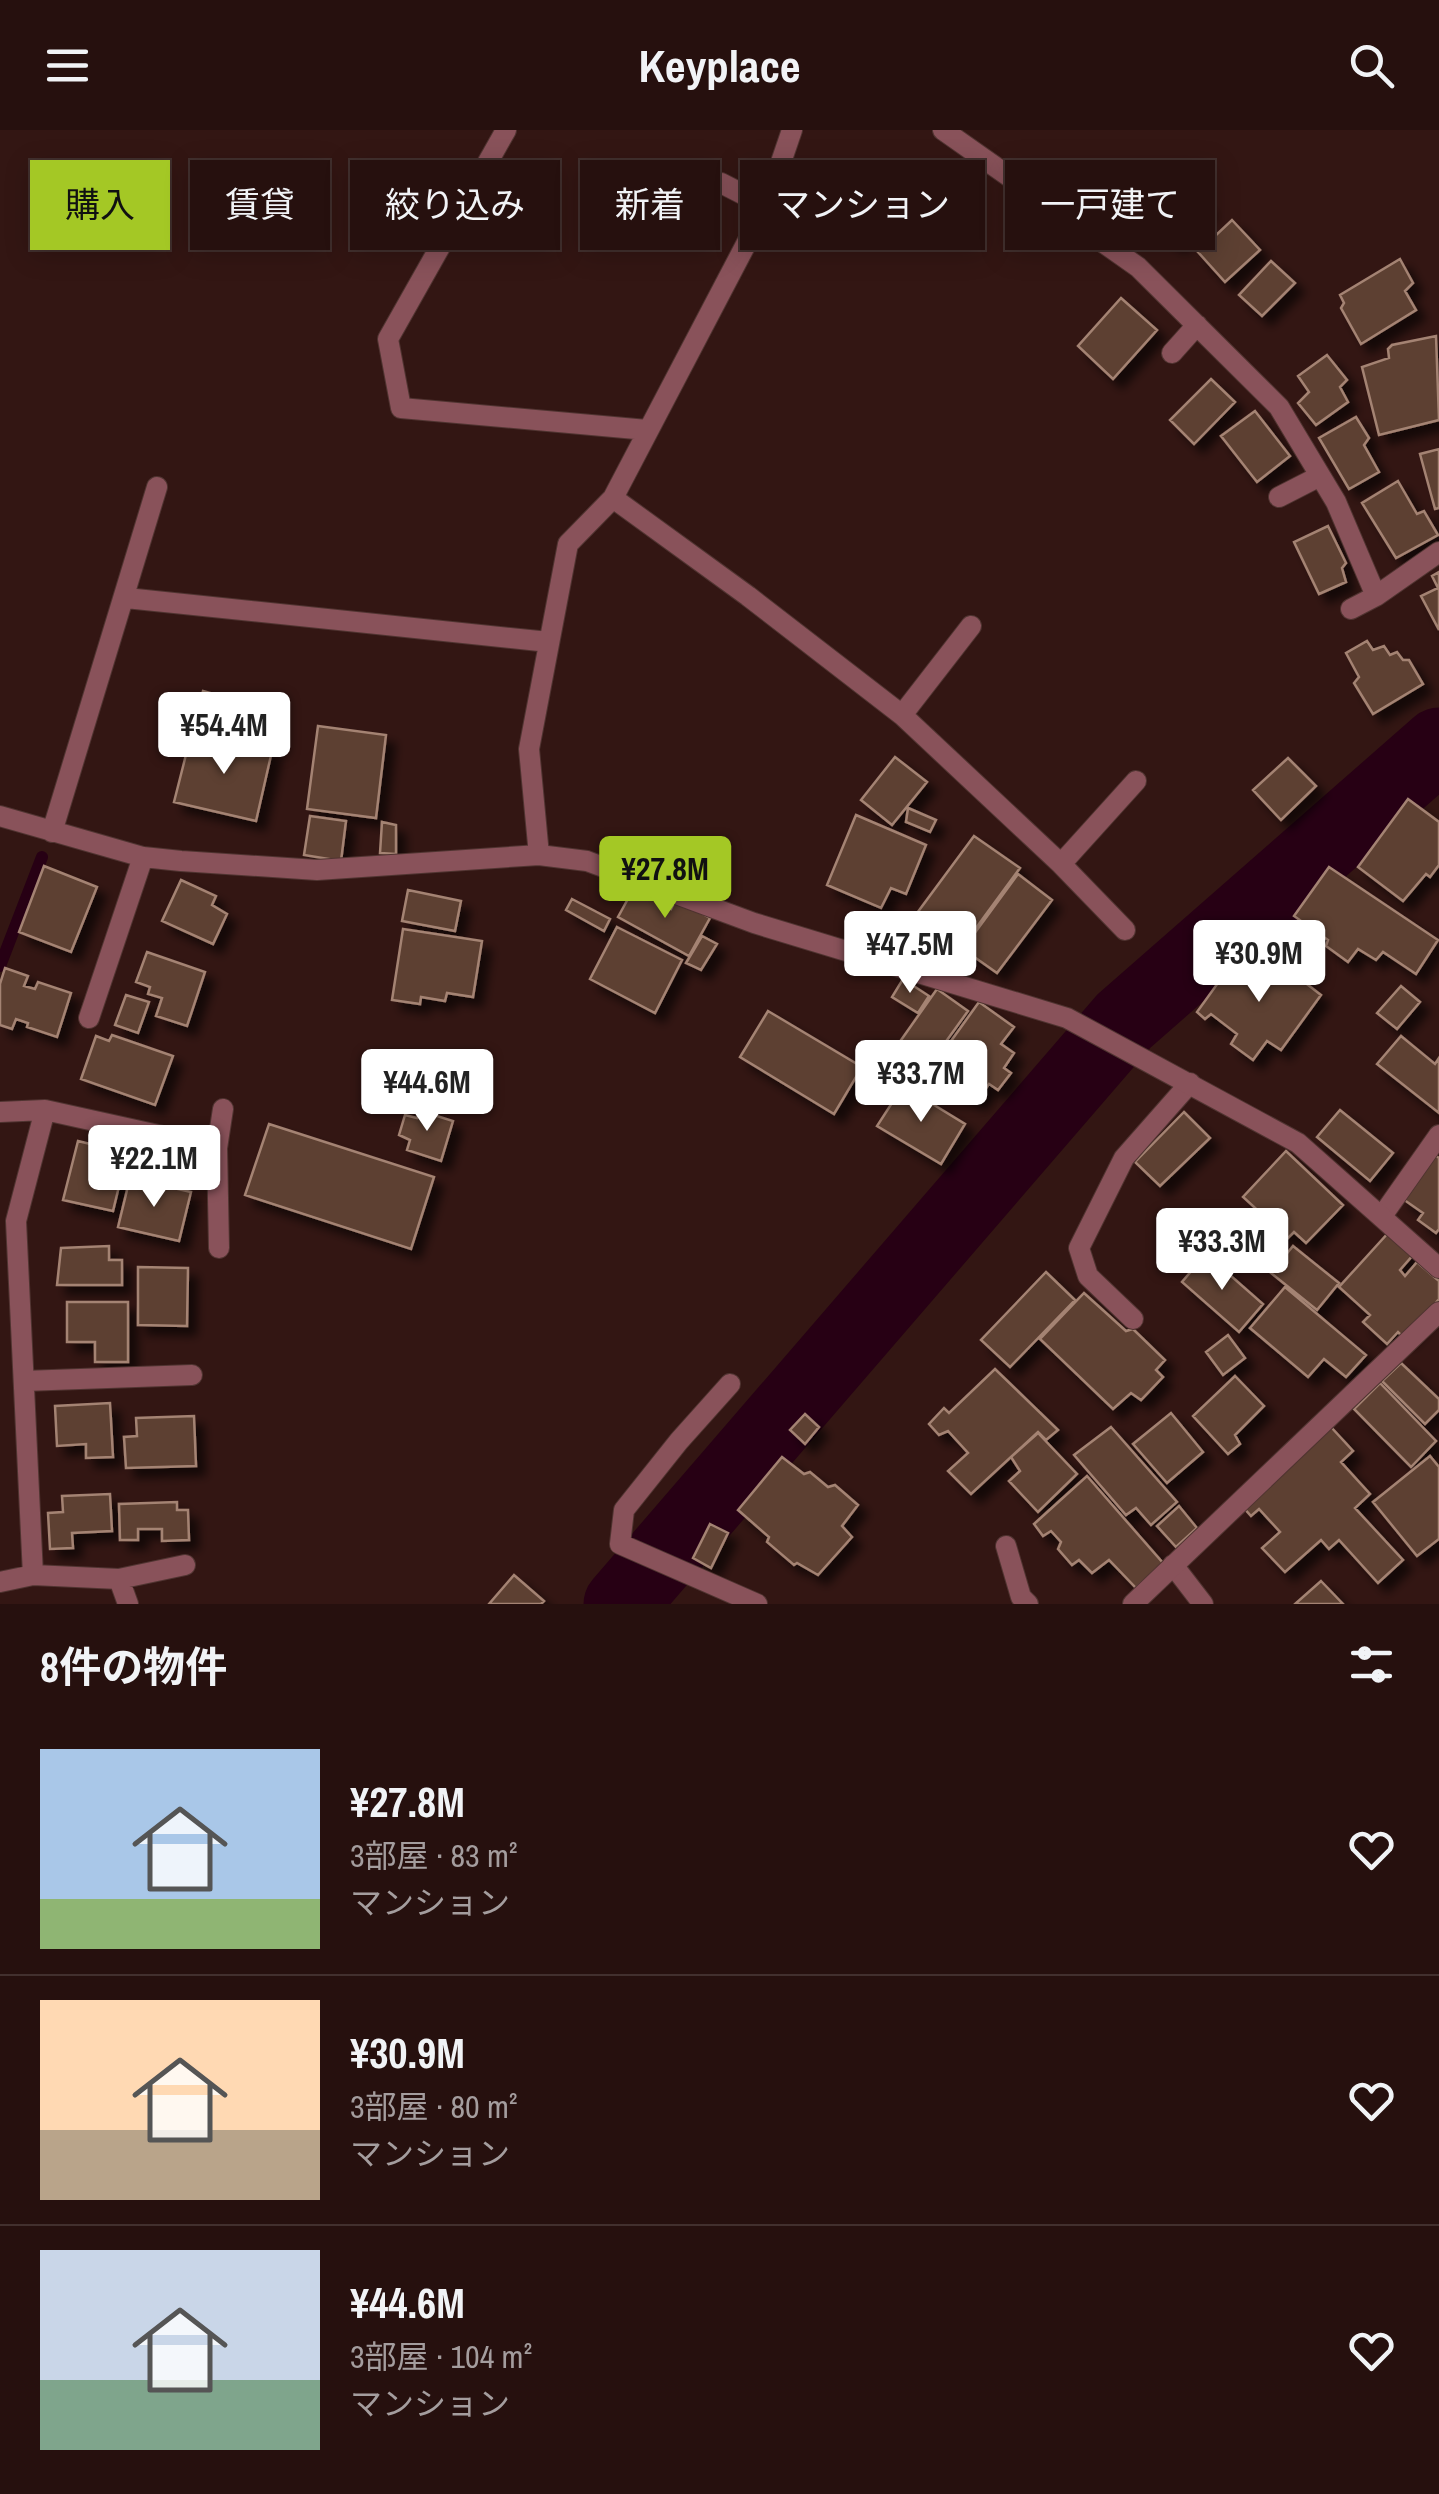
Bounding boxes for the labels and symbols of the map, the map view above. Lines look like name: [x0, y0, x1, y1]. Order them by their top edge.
pin: ¥54.4M: [143, 692, 305, 777]
pin: ¥27.8M: [584, 836, 746, 921]
pin: ¥47.5M: [829, 911, 991, 996]
pin: ¥30.9M: [1178, 920, 1340, 1005]
pin: ¥33.7M: [840, 1040, 1002, 1125]
pin: ¥44.6M: [346, 1049, 508, 1134]
pin: ¥22.1M: [73, 1125, 235, 1210]
pin: ¥33.3M: [1141, 1208, 1303, 1293]

